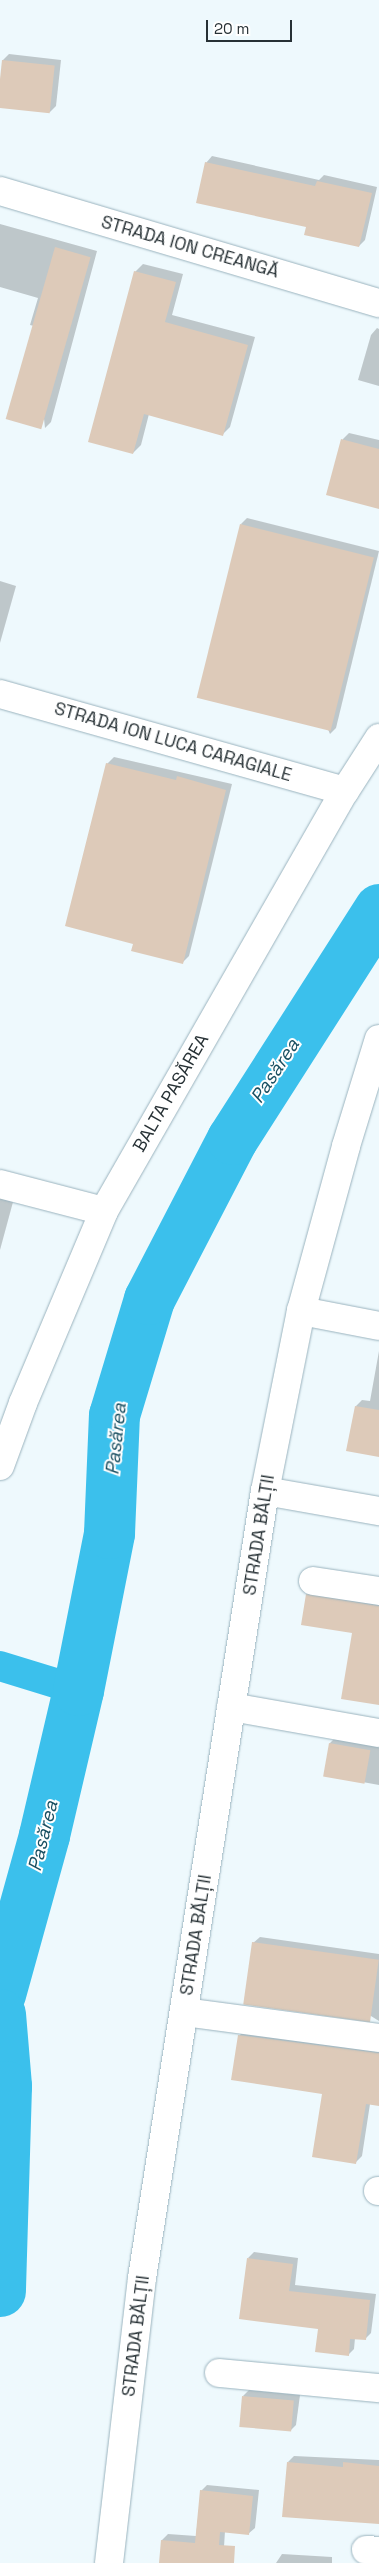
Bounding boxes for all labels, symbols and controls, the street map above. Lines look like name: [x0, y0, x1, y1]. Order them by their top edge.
scale bar: [209, 10, 295, 42]
text: 20 m: [214, 19, 249, 38]
street label: STRADA ION CREANGĂ: [99, 211, 281, 283]
street label: STRADA ION LUCA CARAGIALE: [52, 698, 294, 786]
street label: BALTA PASĂREA: [128, 1030, 214, 1156]
water label: Pasărea: [246, 1035, 304, 1107]
water label: Pasărea: [101, 1402, 131, 1476]
street label: STRADA BĂLȚII: [239, 1473, 279, 1597]
water label: Pasărea: [23, 1798, 63, 1874]
street label: STRADA BĂLȚII: [176, 1873, 216, 1997]
street label: STRADA BĂLȚII: [118, 2274, 154, 2398]

